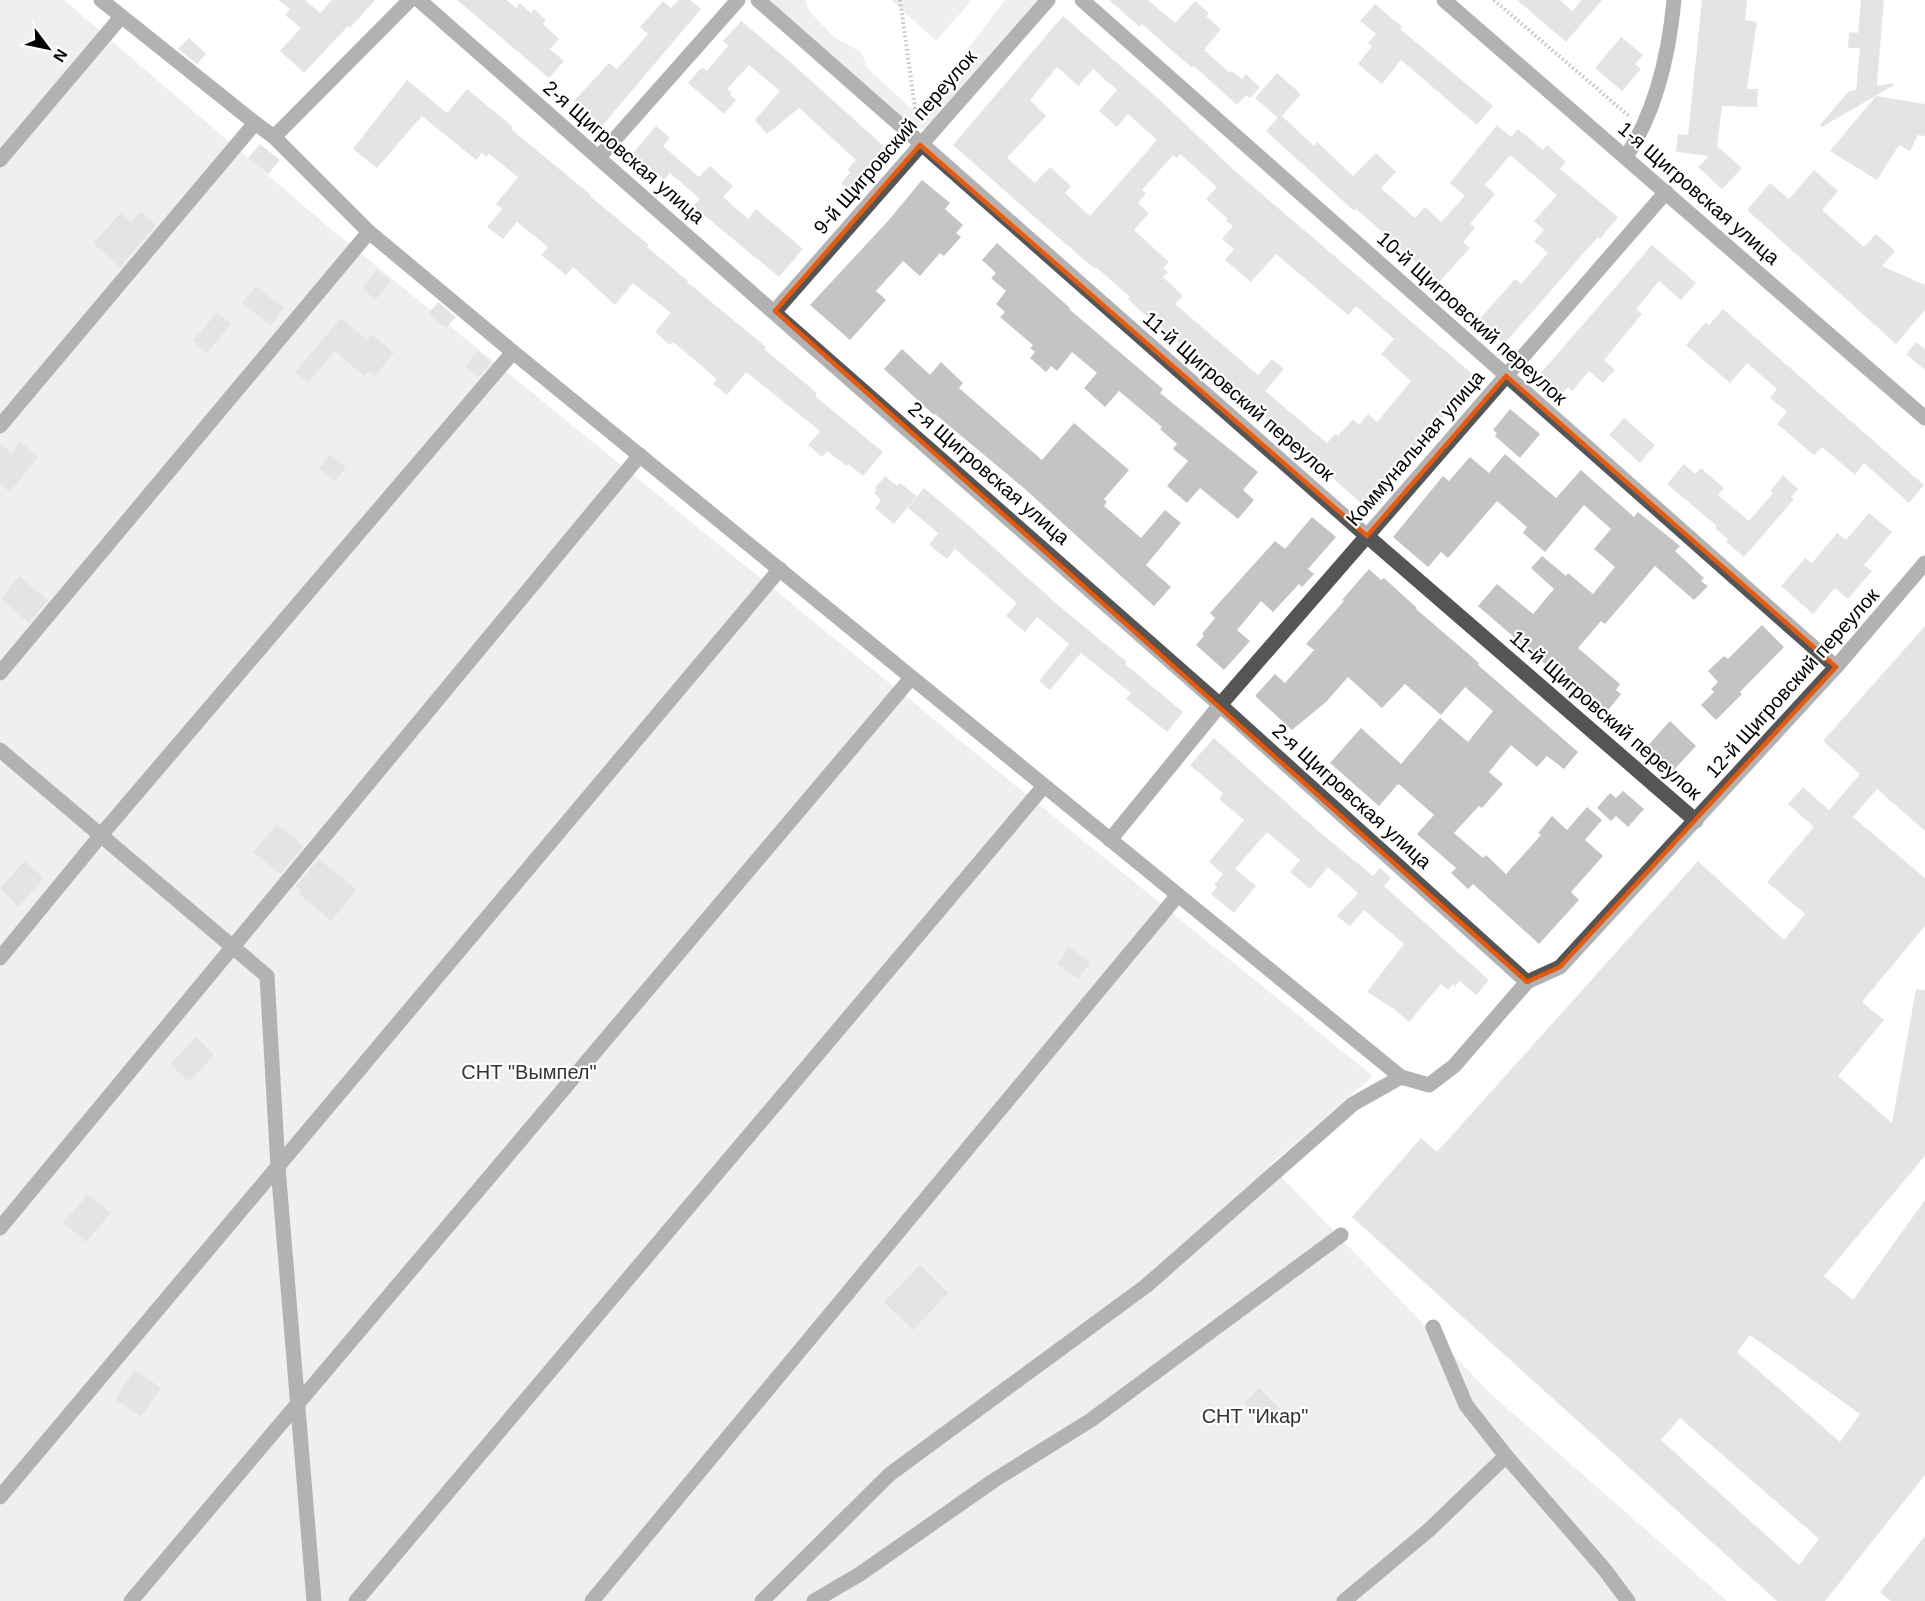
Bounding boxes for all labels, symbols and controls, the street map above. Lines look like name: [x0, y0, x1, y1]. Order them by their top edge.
north arrow: [18, 18, 78, 78]
street label: 9-й Щигровский переулок: [809, 45, 981, 238]
text: N: [50, 46, 71, 65]
street label: 2-я Щигровская улица: [539, 76, 710, 228]
street label: 1-я Щигровская улица: [1614, 117, 1785, 269]
street label: 10-й Щигровский переулок: [1373, 227, 1571, 409]
street label: 11-й Щигровский переулок: [1139, 307, 1339, 485]
street label: Коммунальная улица: [1342, 365, 1489, 530]
street label: 2-я Щигровская улица: [904, 397, 1075, 549]
street label: 12-й Щигровский переулок: [1701, 584, 1883, 782]
street label: 11-й Щигровский переулок: [1506, 626, 1706, 804]
street label: 2-я Щигровская улица: [1268, 719, 1436, 874]
park label: СНТ "Вымпел": [461, 1061, 597, 1083]
park label: СНТ "Икар": [1202, 1405, 1308, 1427]

